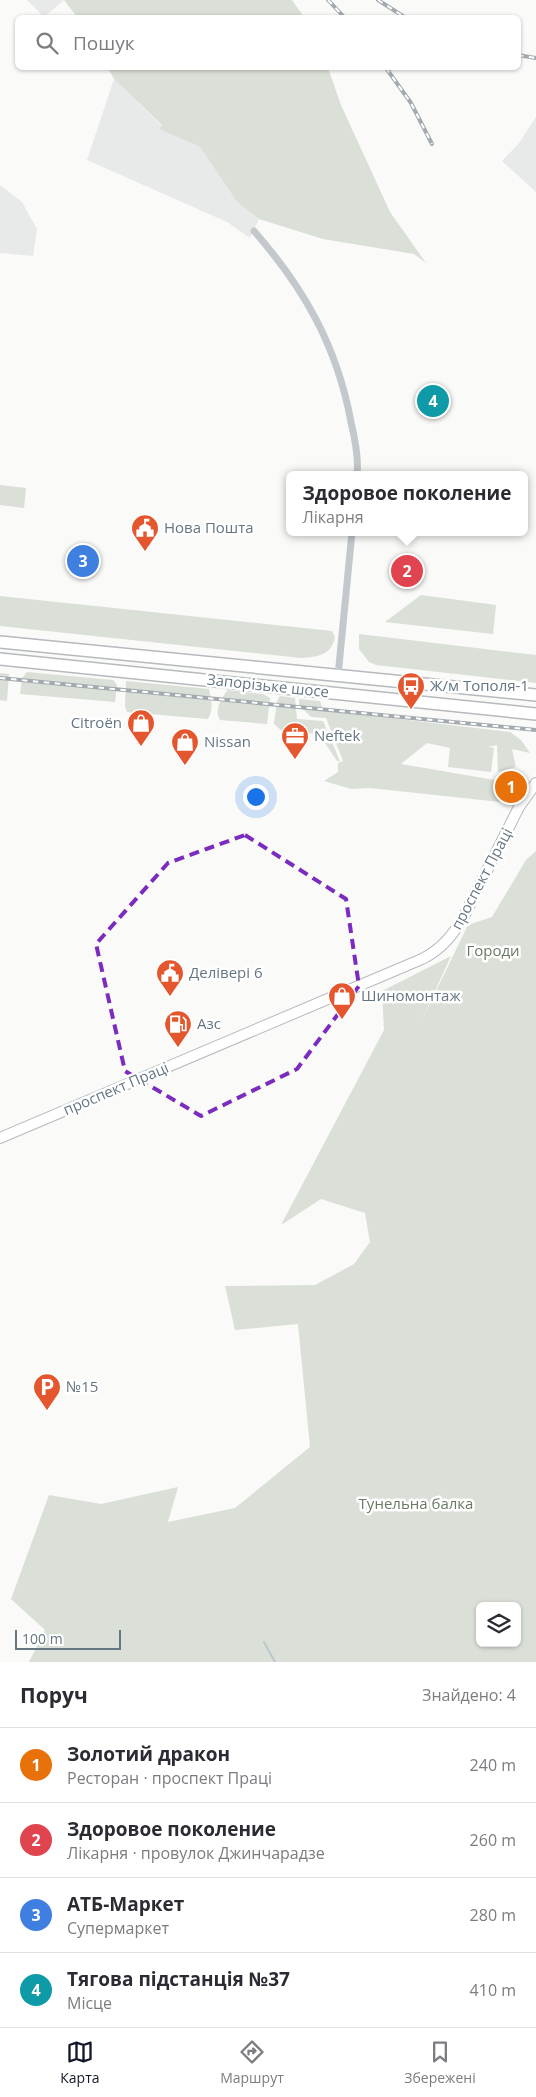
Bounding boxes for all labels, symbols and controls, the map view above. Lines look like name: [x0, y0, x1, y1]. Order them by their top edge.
search box: [15, 15, 521, 70]
icon: search: [33, 29, 61, 57]
text: Пошук: [73, 30, 135, 56]
pin: 4: [417, 382, 449, 420]
popup: [286, 471, 528, 536]
text: Здоровое поколение: [303, 480, 512, 506]
text: Лікарня: [303, 506, 364, 528]
public building icon: Нова Пошта: [130, 513, 160, 552]
place label: Нова Пошта: [164, 517, 254, 537]
pin: 3: [67, 542, 99, 580]
pin: 2: [391, 552, 423, 590]
street label: Запорізьке шосе: [206, 669, 330, 701]
bus stop icon: Ж/м Тополя-1: [396, 671, 426, 710]
place label: Ж/м Тополя-1: [430, 675, 529, 695]
shop icon: Citroën: [126, 708, 156, 747]
place label: Citroën: [71, 712, 122, 732]
office icon: Neftek: [280, 721, 310, 760]
place label: Neftek: [314, 725, 361, 745]
shop icon: Nissan: [170, 727, 200, 766]
place label: Nissan: [204, 731, 251, 751]
pin: 1: [495, 768, 527, 806]
your location: [243, 784, 269, 810]
street label: проспект Праці: [446, 824, 516, 933]
park label: Городи: [466, 940, 520, 960]
public building icon: Делівері 6: [155, 958, 185, 997]
place label: Делівері 6: [189, 962, 263, 982]
shop icon: Шиномонтаж: [327, 981, 357, 1020]
place label: Шиномонтаж: [361, 985, 460, 1005]
fuel station icon: Азс: [163, 1009, 193, 1048]
place label: Азс: [197, 1013, 221, 1033]
street label: проспект Праці: [60, 1057, 171, 1119]
parking icon: №15: [32, 1372, 62, 1411]
place label: №15: [66, 1376, 98, 1396]
park label: Тунельна балка: [359, 1493, 473, 1513]
map controls: [476, 1602, 521, 1647]
button: layers: [476, 1602, 521, 1647]
scale bar: [15, 1627, 121, 1650]
text: 100 m: [22, 1629, 63, 1648]
text: Поруч: [20, 1681, 88, 1709]
text: Знайдено: 4: [422, 1684, 516, 1706]
text: Золотий дракон: [67, 1741, 230, 1767]
text: 1: [31, 1754, 41, 1776]
text: 240 m: [470, 1754, 516, 1776]
text: Ресторан · проспект Праці: [67, 1767, 272, 1789]
text: Здоровое поколение: [67, 1816, 276, 1842]
text: 2: [31, 1829, 41, 1851]
text: 260 m: [470, 1829, 516, 1851]
text: Лікарня · провулок Джинчарадзе: [67, 1842, 325, 1864]
text: АТБ-Маркет: [67, 1891, 184, 1917]
text: 3: [31, 1904, 41, 1926]
text: 280 m: [470, 1904, 516, 1926]
text: Супермаркет: [67, 1917, 169, 1939]
text: Тягова пiдстанцiя №37: [67, 1966, 290, 1992]
text: 4: [31, 1979, 41, 2001]
text: 410 m: [470, 1979, 516, 2001]
text: Місце: [67, 1992, 112, 2014]
tab: Карта: [60, 2038, 100, 2087]
tab: Маршрут: [220, 2038, 284, 2087]
tab: Збережені: [404, 2038, 476, 2087]

